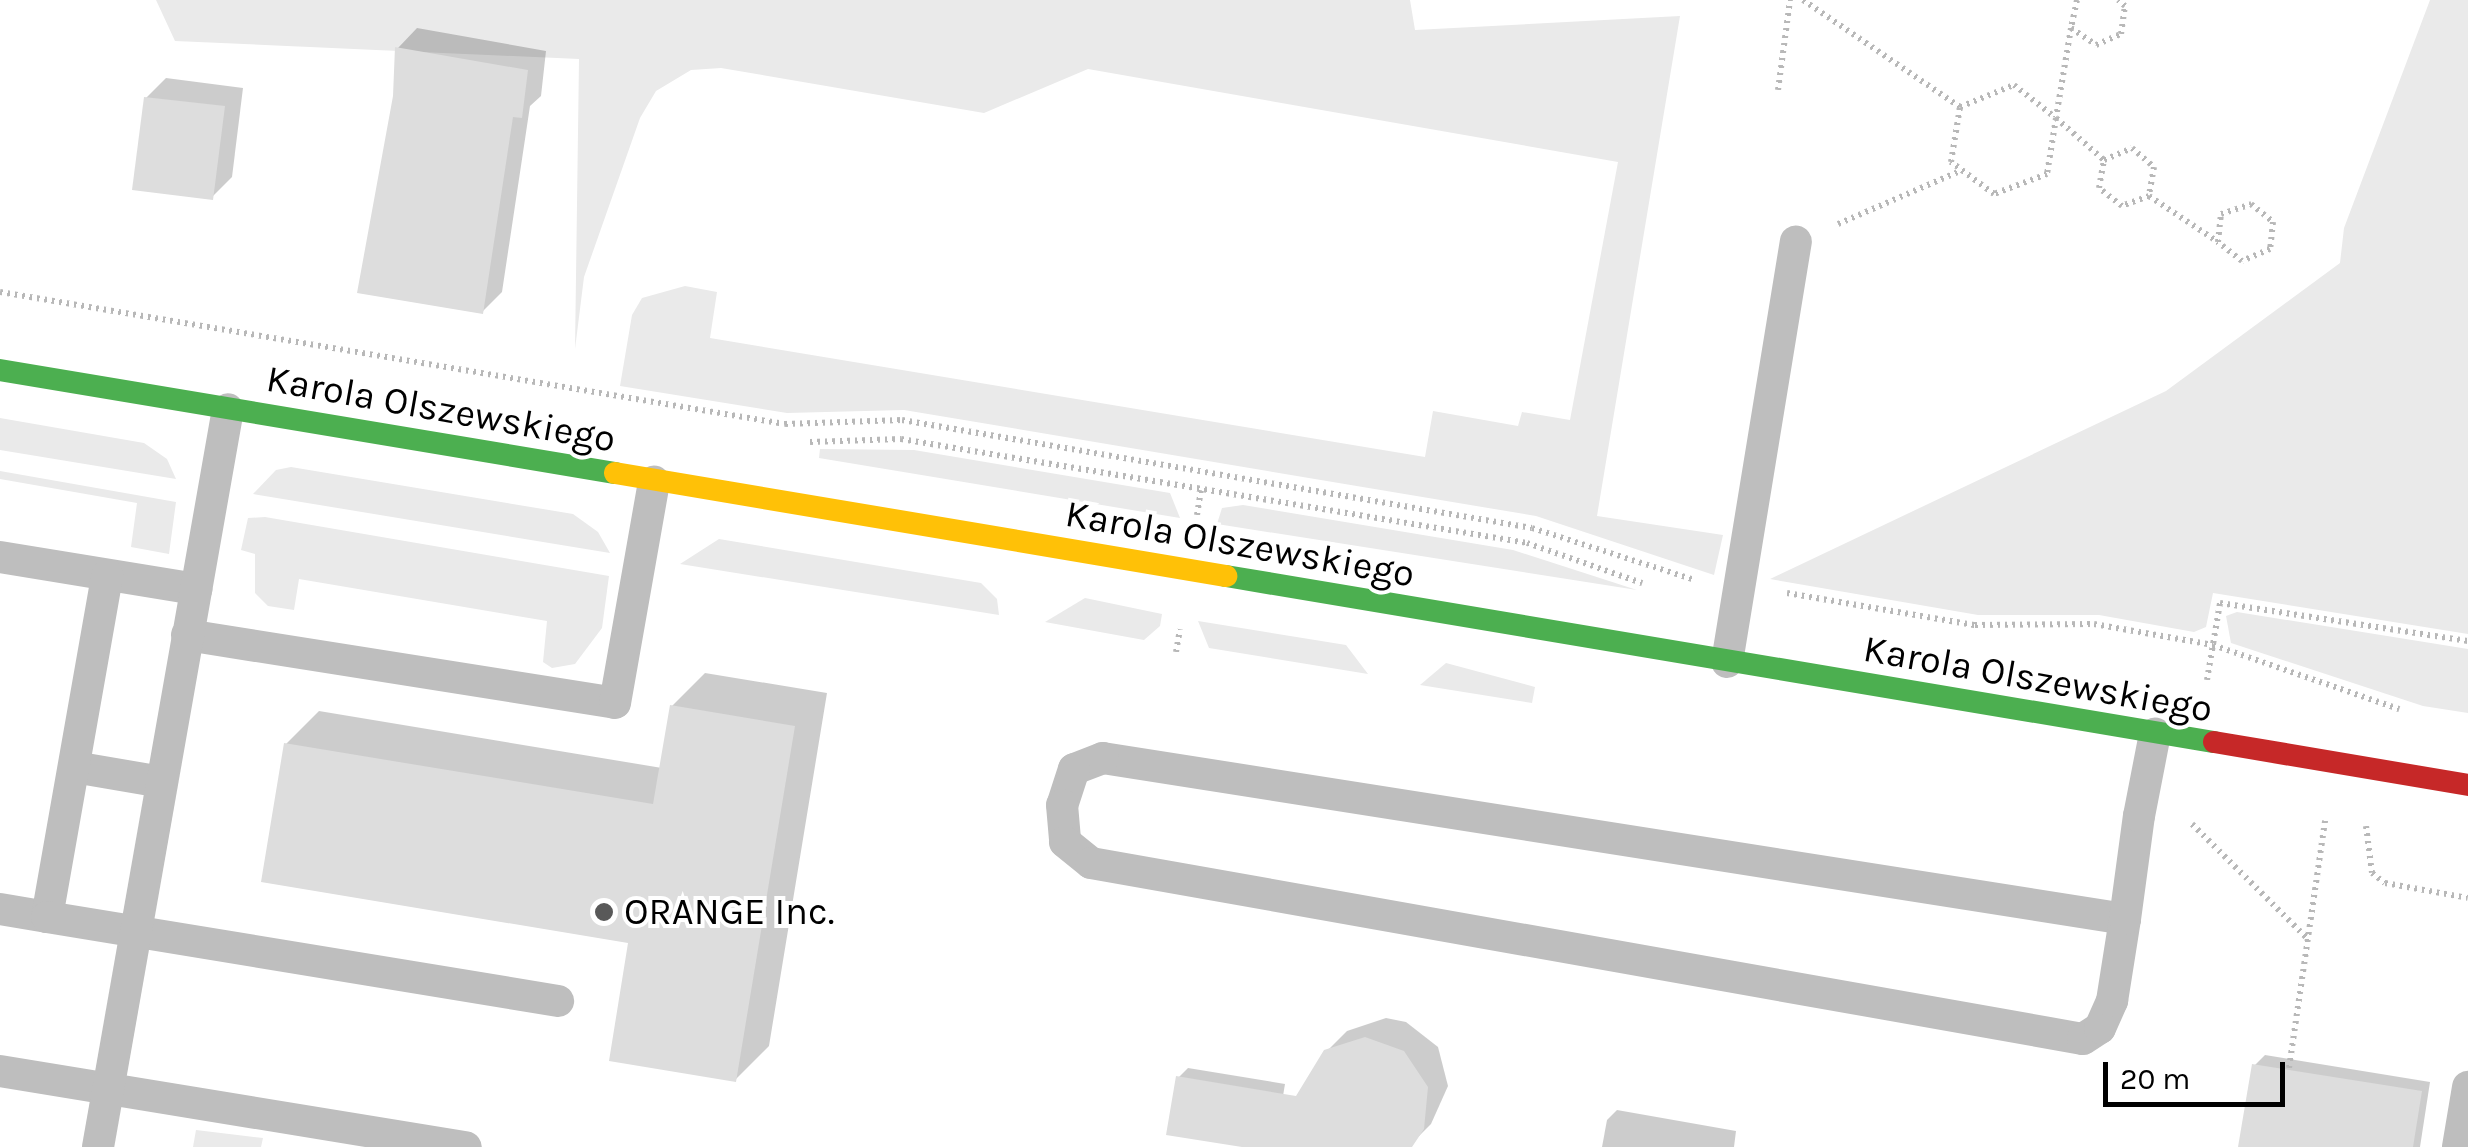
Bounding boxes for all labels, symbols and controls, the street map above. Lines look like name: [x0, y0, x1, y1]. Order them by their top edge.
street label: Karola Olszewskiego: [263, 356, 619, 462]
street label: Karola Olszewskiego: [1062, 491, 1418, 597]
street label: Karola Olszewskiego: [1860, 626, 2216, 732]
place label: ORANGE Inc.: [624, 889, 834, 935]
marker: ORANGE Inc.: [593, 901, 615, 923]
scale bar: [2108, 1042, 2290, 1104]
text: 20 m: [2120, 1061, 2190, 1097]

